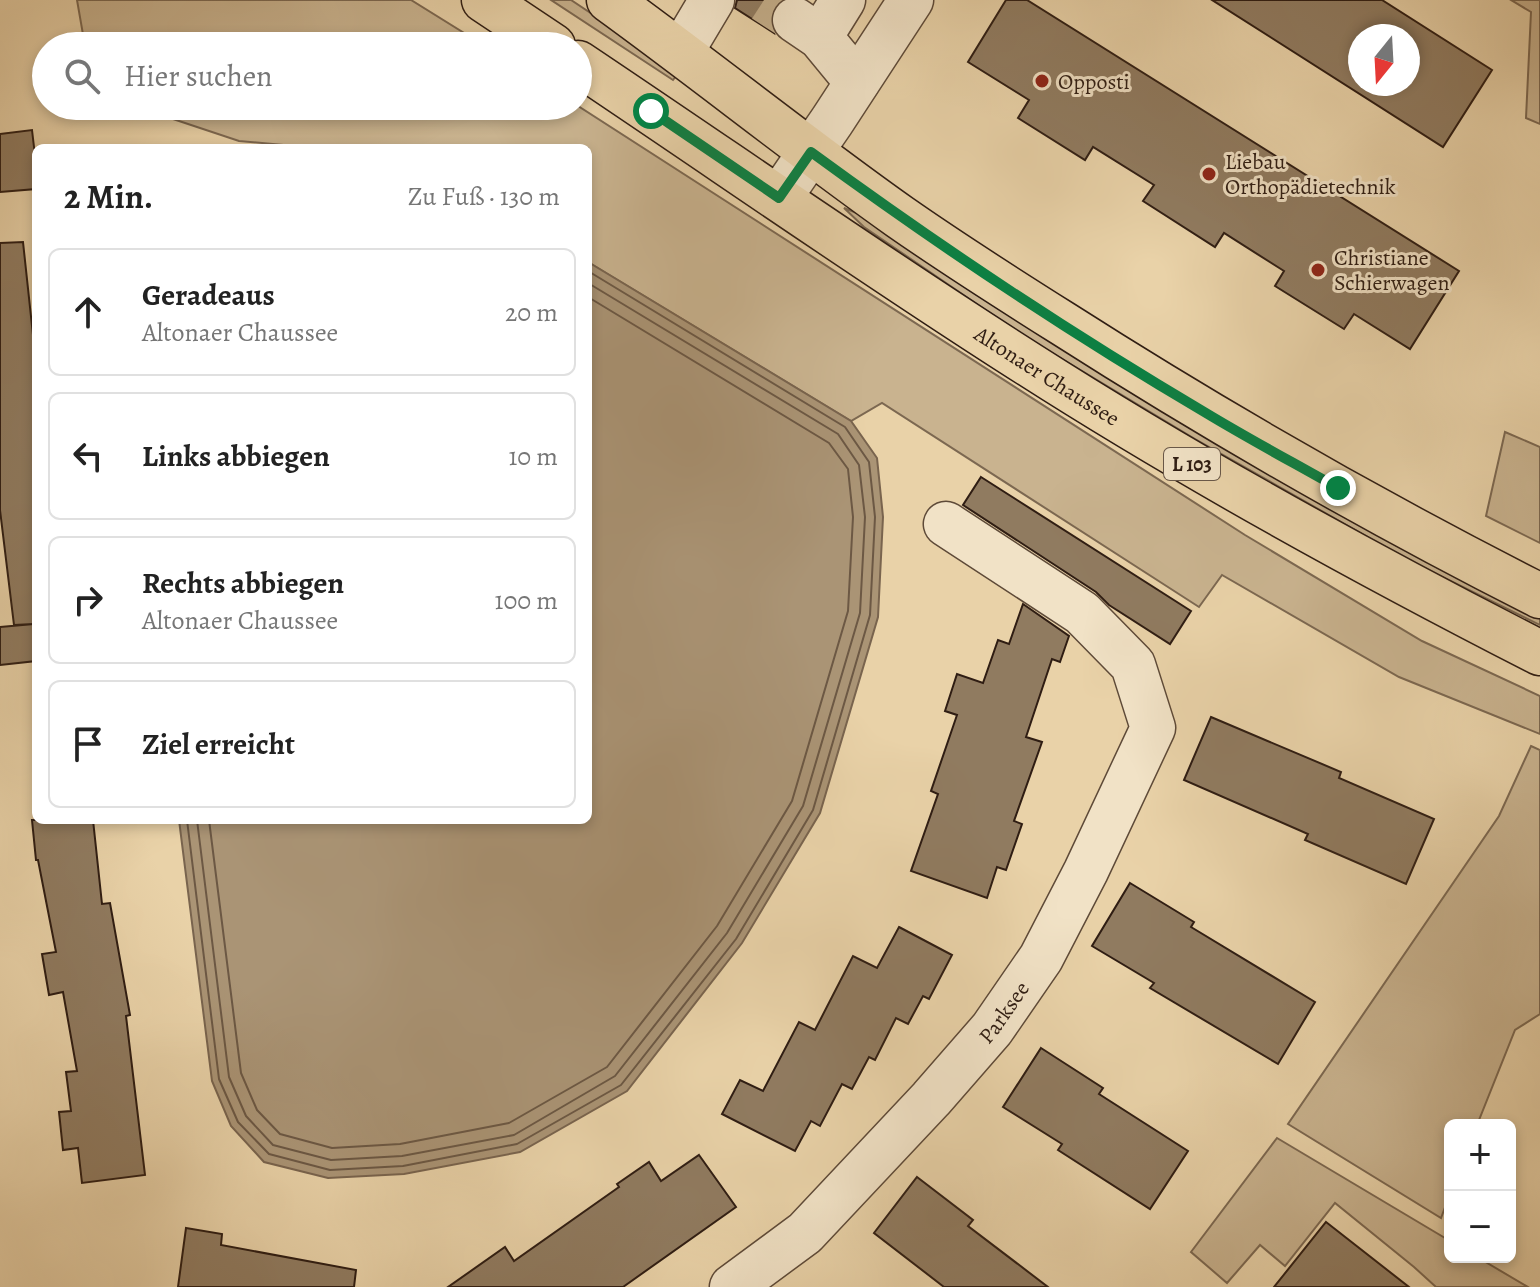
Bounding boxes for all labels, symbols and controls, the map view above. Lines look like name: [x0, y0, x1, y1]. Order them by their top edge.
north arrow: [1348, 24, 1420, 96]
search box: [32, 32, 592, 120]
icon: search: [60, 54, 104, 98]
text: Hier suchen: [124, 56, 273, 96]
place label: Opposti: [1058, 67, 1130, 97]
marker: Opposti: [1033, 72, 1051, 90]
route start: [633, 93, 669, 129]
place label: Liebau Orthopädietechnik: [1225, 147, 1396, 202]
marker: Liebau Orthopädietechnik: [1200, 165, 1218, 183]
text: 2 Min.: [64, 173, 153, 220]
text: Zu Fuß · 130 m: [408, 179, 560, 214]
place label: Christiane Schierwagen: [1334, 243, 1449, 298]
marker: Christiane Schierwagen: [1309, 261, 1327, 279]
text: Geradeaus: [142, 275, 275, 315]
icon: ahead: [66, 290, 110, 334]
text: 20 m: [505, 295, 558, 330]
text: Altonaer Chaussee: [142, 315, 338, 350]
street label: Altonaer Chaussee: [968, 319, 1125, 433]
icon: left: [66, 434, 110, 478]
text: Links abbiegen: [142, 436, 330, 476]
text: 10 m: [508, 439, 558, 474]
road number: L 103: [1164, 448, 1220, 480]
route end: [1320, 470, 1356, 506]
text: Rechts abbiegen: [142, 563, 344, 603]
icon: right: [66, 578, 110, 622]
text: 100 m: [495, 583, 558, 618]
text: Altonaer Chaussee: [142, 603, 338, 638]
icon: arrive: [66, 722, 110, 766]
text: Ziel erreicht: [142, 724, 295, 764]
street label: Parksee: [972, 975, 1037, 1050]
map controls: [1444, 1119, 1516, 1263]
button: +: [1444, 1119, 1516, 1191]
button: −: [1444, 1191, 1516, 1263]

